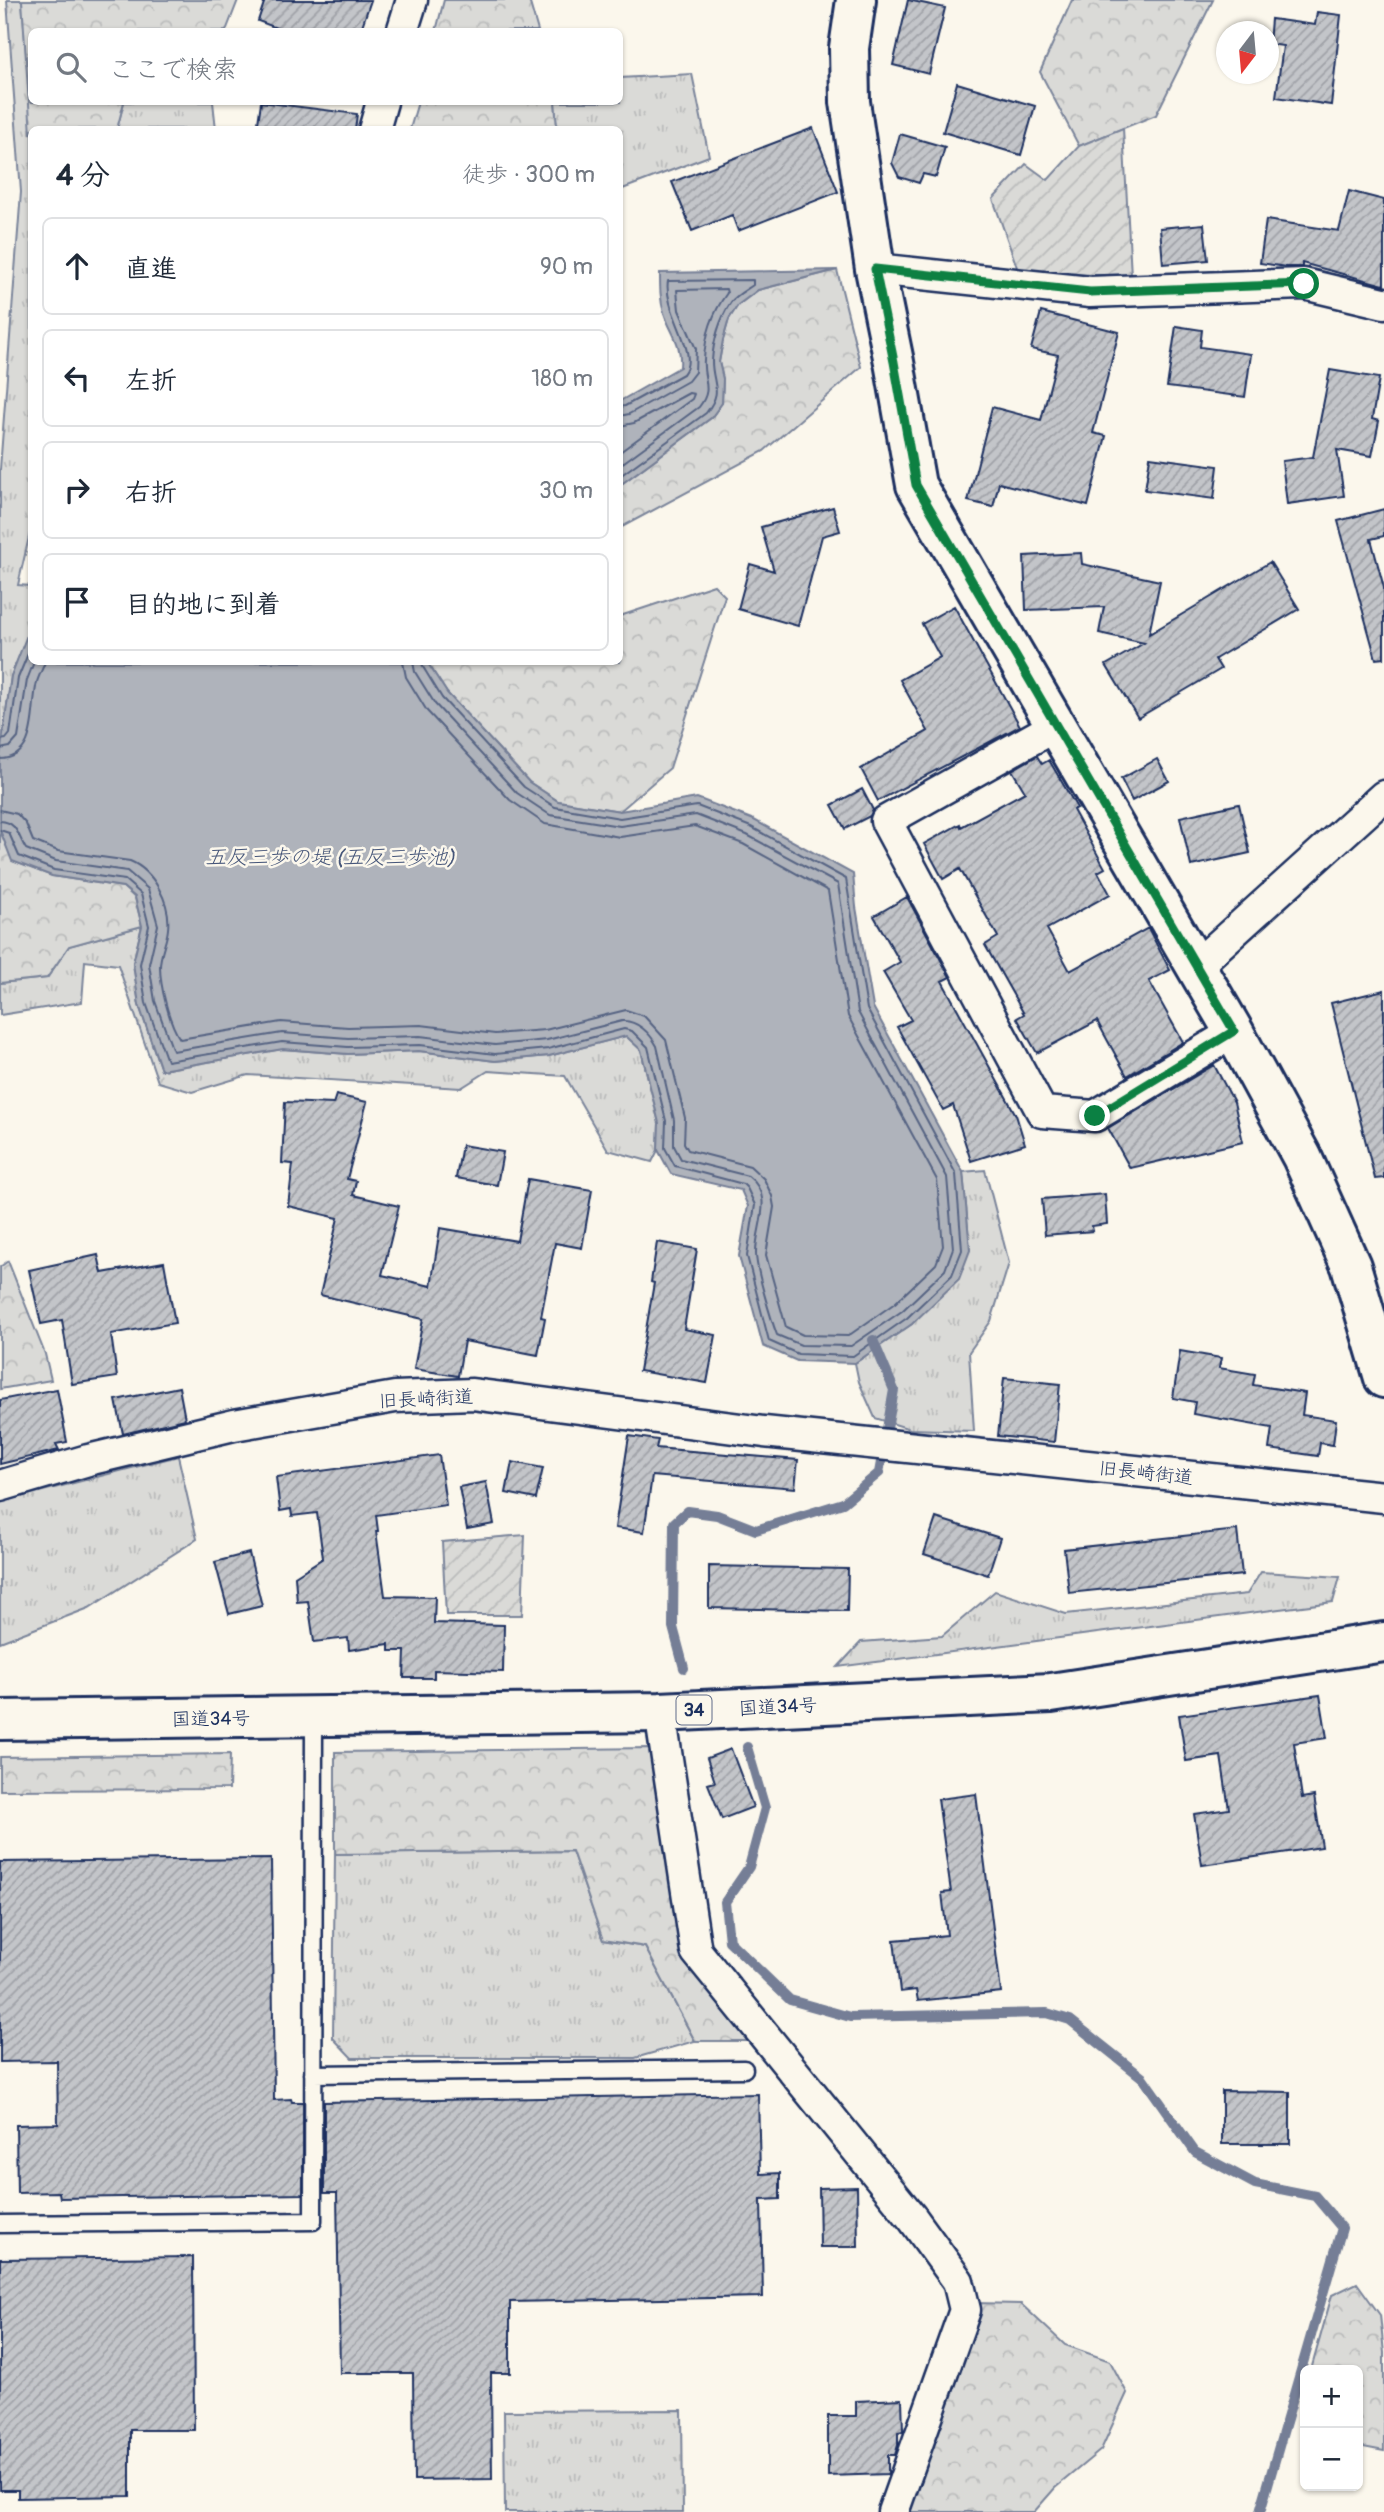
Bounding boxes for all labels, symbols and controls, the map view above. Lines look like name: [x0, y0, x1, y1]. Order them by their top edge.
north arrow: [1216, 21, 1279, 84]
search box: [28, 28, 623, 105]
icon: search: [52, 48, 90, 86]
text: ここで検索: [108, 54, 238, 86]
text: 4 分: [56, 157, 110, 194]
text: 徒歩 · 300 m: [462, 160, 595, 189]
icon: ahead: [58, 247, 96, 285]
text: 90 m: [540, 252, 593, 281]
text: 直進: [125, 253, 177, 285]
route start: [1288, 268, 1319, 299]
icon: left: [58, 359, 96, 397]
text: 180 m: [531, 364, 593, 393]
text: 左折: [125, 365, 177, 397]
icon: right: [58, 471, 96, 509]
text: 30 m: [539, 476, 593, 505]
text: 右折: [125, 477, 177, 509]
icon: arrive: [58, 583, 96, 621]
text: 目的地に到着: [125, 589, 281, 621]
water label: 五反三歩の堤 (五反三歩池): [205, 844, 455, 871]
route end: [1079, 1100, 1110, 1131]
street label: 旧長崎街道: [378, 1385, 474, 1413]
street label: 旧長崎街道: [1097, 1456, 1194, 1490]
street label: 国道34号: [738, 1693, 818, 1721]
road number: 34: [676, 1695, 712, 1724]
street label: 国道34号: [172, 1706, 251, 1732]
map controls: [1300, 2365, 1363, 2491]
button: +: [1300, 2365, 1363, 2428]
button: −: [1300, 2428, 1363, 2491]

